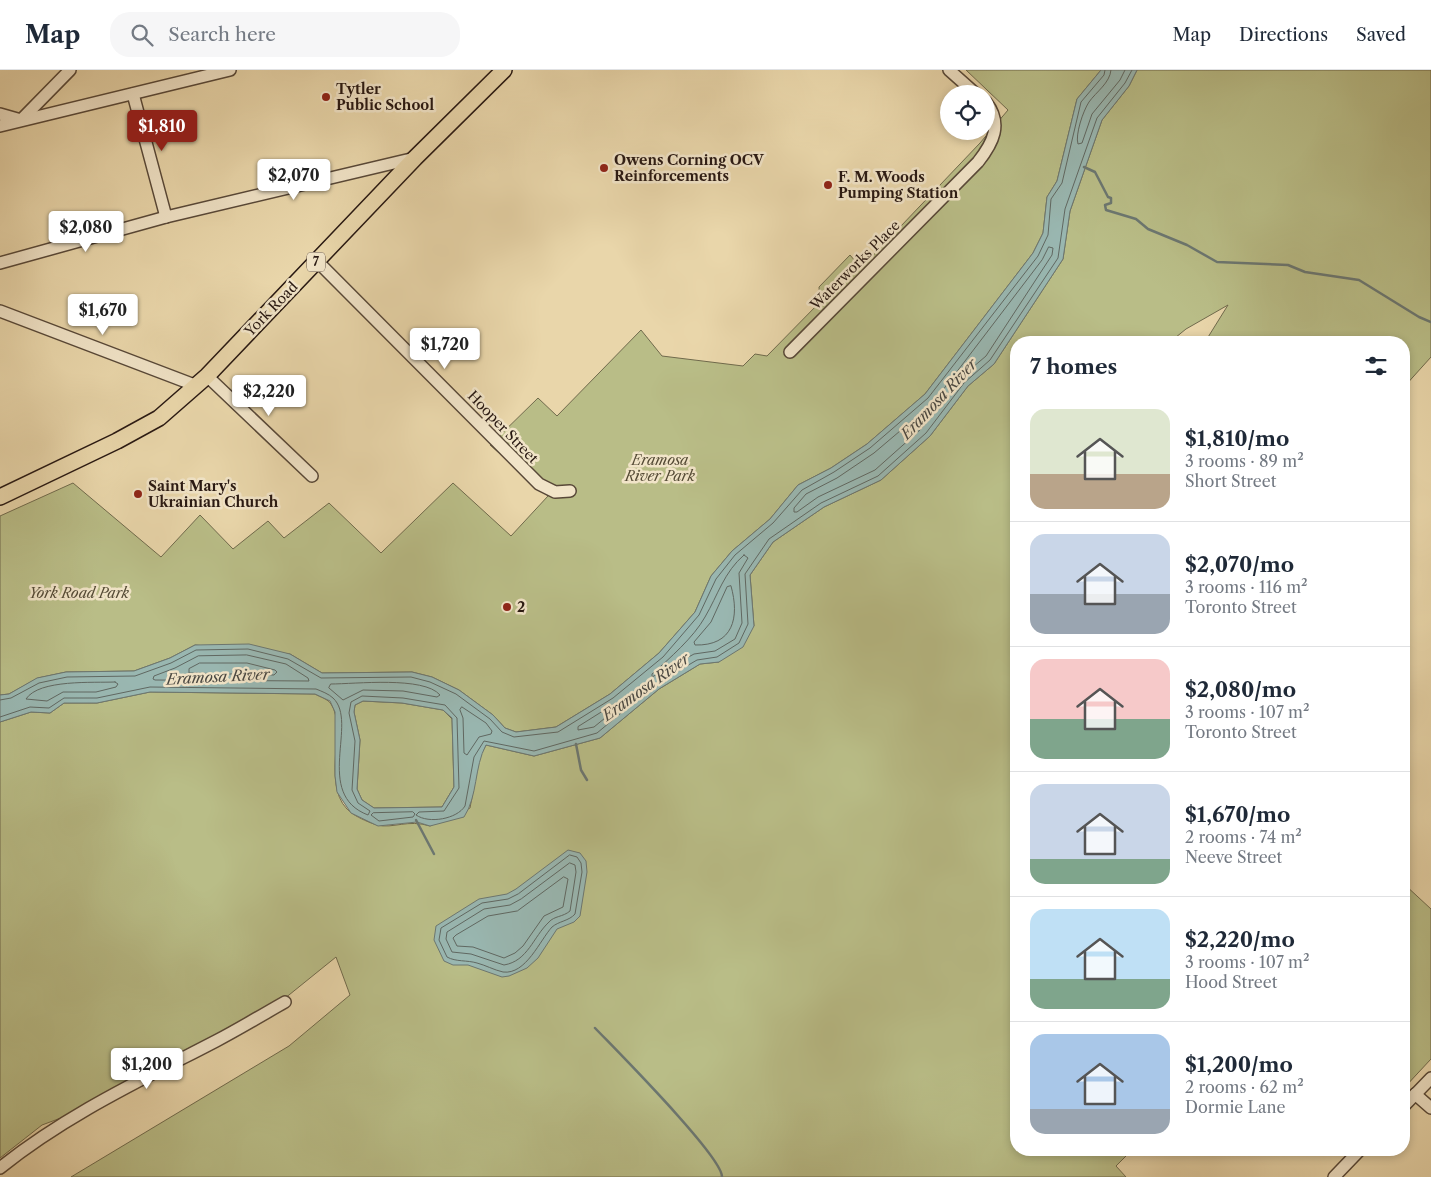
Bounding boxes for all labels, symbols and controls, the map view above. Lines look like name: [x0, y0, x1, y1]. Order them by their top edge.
search box: [110, 12, 460, 57]
text: Map: [25, 20, 80, 49]
icon: search: [128, 21, 156, 49]
text: Search here: [168, 23, 276, 46]
text: Map: [1172, 24, 1211, 46]
text: Directions: [1239, 24, 1328, 46]
text: Saved: [1356, 24, 1406, 46]
place label: Tytler Public School: [336, 80, 434, 114]
map controls: [940, 85, 995, 140]
button: locate: [940, 85, 995, 140]
marker: Tytler Public School: [320, 91, 332, 103]
pin: $1,810: [121, 109, 203, 152]
text: $1,810: [138, 116, 186, 136]
place label: Owens Corning OCV Reinforcements: [614, 151, 765, 185]
pin: $2,070: [253, 158, 335, 201]
marker: Owens Corning OCV Reinforcements: [598, 162, 610, 174]
text: $2,070: [268, 165, 320, 185]
place label: F. M. Woods Pumping Station: [838, 168, 959, 202]
marker: F. M. Woods Pumping Station: [822, 179, 834, 191]
pin: $2,080: [45, 210, 127, 253]
street label: Waterworks Place: [806, 216, 904, 314]
text: $2,080: [60, 217, 112, 237]
road number: 7: [307, 252, 325, 272]
street label: York Road: [240, 278, 302, 341]
pin: $1,670: [62, 294, 144, 336]
text: $1,670: [79, 300, 127, 320]
pin: $1,720: [404, 328, 486, 370]
text: $1,720: [421, 334, 469, 354]
icon: filters: [1362, 352, 1390, 380]
water label: Eramosa River: [896, 354, 982, 444]
text: 7 homes: [1030, 354, 1117, 379]
pin: $2,220: [228, 374, 310, 417]
text: $2,220: [243, 381, 295, 401]
street label: Hooper Street: [464, 387, 542, 467]
text: $1,810/mo: [1185, 426, 1289, 451]
icon: home: [1070, 429, 1130, 489]
park label: Eramosa River Park: [624, 451, 696, 485]
text: 3 rooms · 89 m²: [1185, 451, 1304, 471]
text: Short Street: [1185, 471, 1276, 491]
place label: Saint Mary's Ukrainian Church: [148, 477, 279, 511]
marker: Saint Mary's Ukrainian Church: [132, 488, 144, 500]
text: $2,070/mo: [1185, 552, 1294, 577]
icon: home: [1070, 554, 1130, 614]
text: 3 rooms · 116 m²: [1185, 577, 1308, 597]
park label: York Road Park: [29, 584, 130, 602]
text: Toronto Street: [1185, 597, 1297, 617]
place label: 2: [517, 598, 525, 616]
marker: 2: [501, 601, 513, 613]
water label: Eramosa River: [597, 648, 694, 725]
water label: Eramosa River: [165, 664, 271, 689]
text: $2,080/mo: [1185, 677, 1296, 702]
icon: home: [1070, 679, 1130, 739]
text: 3 rooms · 107 m²: [1185, 702, 1310, 722]
text: Toronto Street: [1185, 722, 1297, 742]
text: $1,670/mo: [1185, 802, 1290, 827]
icon: home: [1070, 804, 1130, 864]
text: 2 rooms · 74 m²: [1185, 827, 1302, 847]
text: Neeve Street: [1185, 847, 1282, 867]
text: $2,220/mo: [1185, 927, 1295, 952]
icon: home: [1070, 929, 1130, 989]
text: 3 rooms · 107 m²: [1185, 952, 1310, 972]
text: Hood Street: [1185, 972, 1277, 992]
pin: $1,200: [106, 1048, 188, 1090]
text: $1,200/mo: [1185, 1052, 1293, 1077]
text: $1,200: [122, 1054, 172, 1074]
icon: home: [1070, 1054, 1130, 1114]
text: 2 rooms · 62 m²: [1185, 1077, 1304, 1097]
text: Dormie Lane: [1185, 1097, 1285, 1117]

